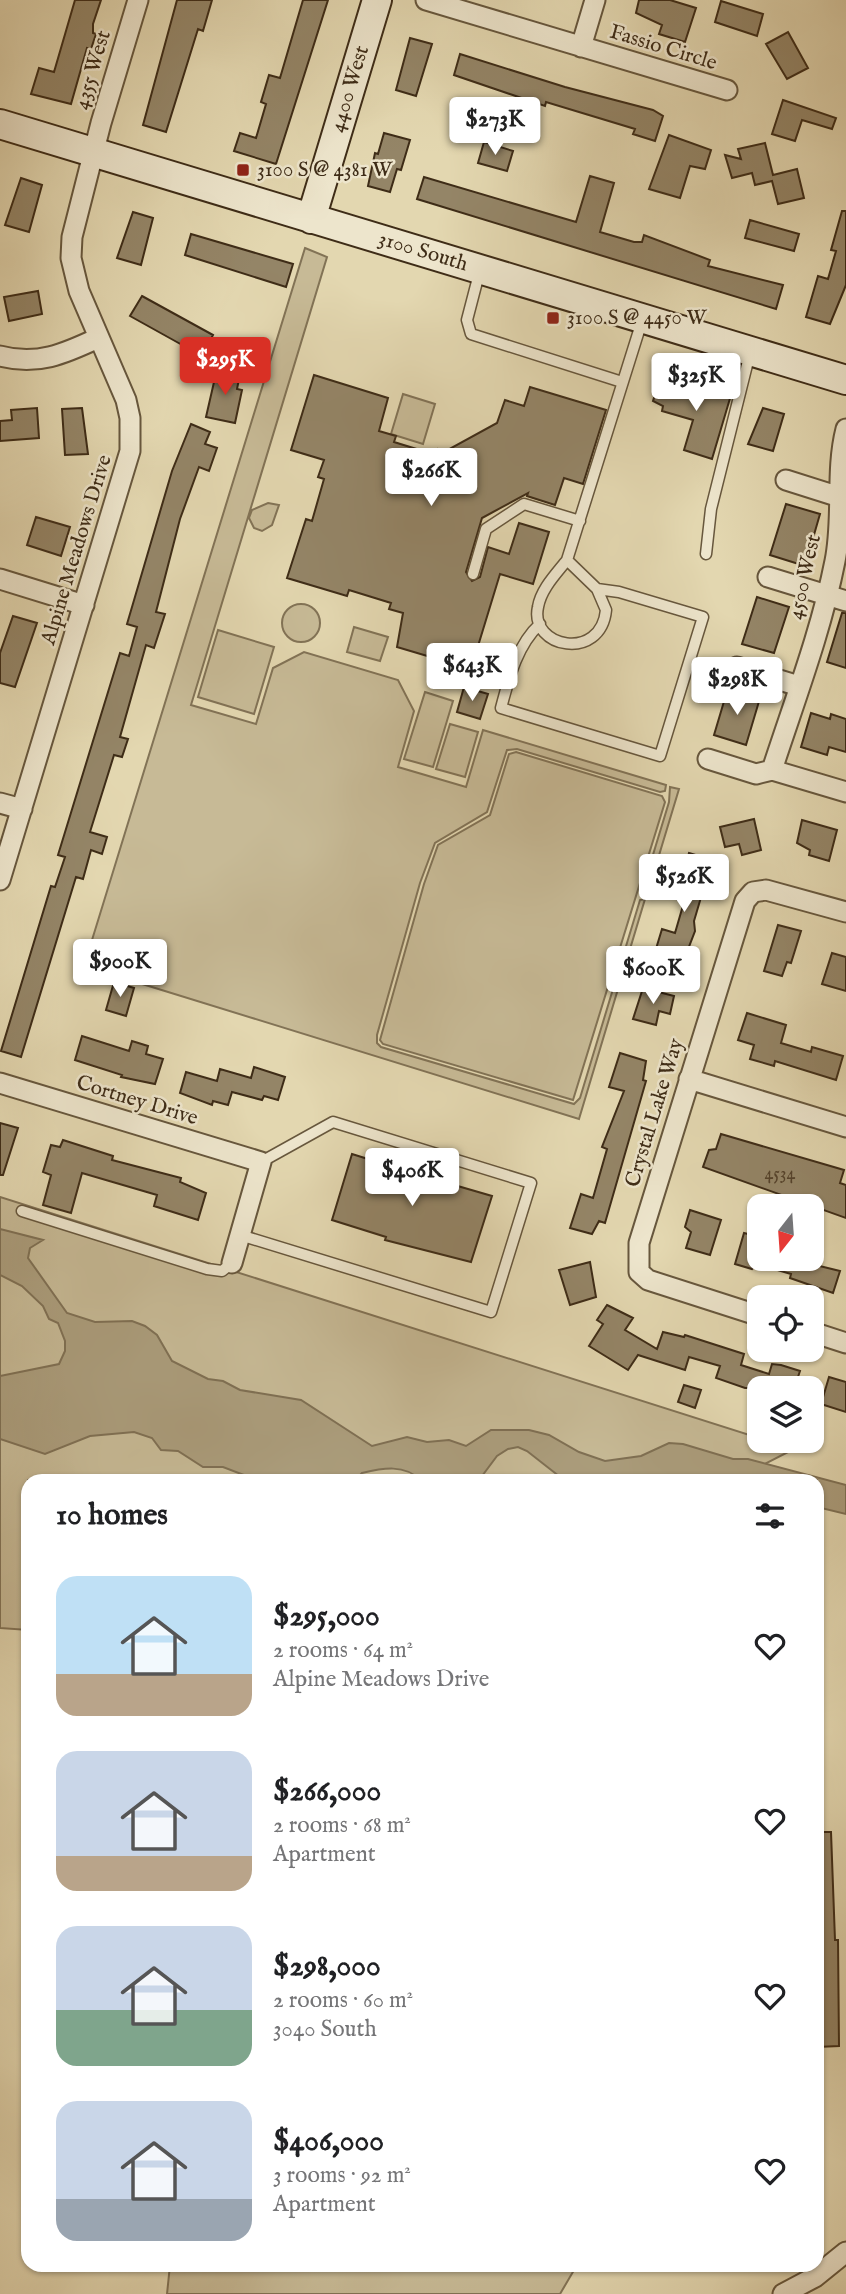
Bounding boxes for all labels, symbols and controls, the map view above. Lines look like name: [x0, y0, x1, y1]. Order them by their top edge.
street label: Fassio Circle: [606, 19, 720, 77]
street label: 4355 West: [68, 27, 118, 113]
street label: 4400 West: [324, 42, 376, 136]
pin: $273K: [446, 97, 544, 157]
text: $273K: [465, 105, 525, 134]
place label: 3100 S @ 4381 W: [257, 157, 393, 184]
marker: 3100 S @ 4381 W: [235, 162, 251, 178]
street label: 3100 South: [375, 226, 471, 278]
place label: 3100 S @ 4450 W: [567, 305, 707, 332]
marker: 3100 S @ 4450 W: [545, 310, 561, 326]
pin: $295K: [176, 338, 274, 397]
text: $295K: [196, 345, 254, 374]
pin: $325K: [647, 354, 745, 413]
text: $325K: [667, 361, 725, 390]
pin: $266K: [382, 448, 480, 508]
street label: Alpine Meadows Drive: [35, 451, 119, 649]
text: $266K: [401, 456, 461, 485]
street label: 4500 West: [782, 532, 828, 622]
pin: $643K: [423, 644, 521, 703]
text: $643K: [443, 651, 501, 680]
pin: $298K: [688, 658, 786, 717]
text: $298K: [707, 665, 767, 694]
pin: $526K: [635, 855, 733, 914]
text: $526K: [655, 862, 713, 891]
pin: $900K: [71, 940, 169, 999]
pin: $600K: [604, 946, 702, 1006]
text: $900K: [89, 947, 151, 976]
text: $600K: [622, 954, 684, 983]
street label: Crystal Lake Way: [620, 1035, 691, 1191]
street label: Cortney Drive: [73, 1070, 201, 1132]
pin: $406K: [363, 1148, 461, 1208]
text: $406K: [381, 1156, 443, 1185]
house number: 4534: [765, 1163, 796, 1186]
north arrow: [747, 1194, 824, 1270]
map controls: [747, 1194, 824, 1453]
button: locate: [747, 1285, 824, 1362]
button: layers: [747, 1376, 824, 1453]
text: 10 homes: [56, 1497, 168, 1535]
icon: filters: [751, 1497, 789, 1535]
text: $295,000: [273, 1598, 380, 1636]
icon: home: [112, 1604, 196, 1688]
icon: heart: [751, 1627, 789, 1665]
text: 2 rooms · 64 m²: [273, 1636, 413, 1665]
text: Alpine Meadows Drive: [273, 1665, 489, 1694]
text: $266,000: [273, 1773, 381, 1811]
icon: home: [112, 1779, 196, 1863]
icon: heart: [751, 1802, 789, 1840]
text: 2 rooms · 68 m²: [273, 1811, 411, 1840]
text: Apartment: [273, 1840, 376, 1869]
text: $298,000: [273, 1948, 381, 1986]
icon: home: [112, 1954, 196, 2038]
icon: heart: [751, 1977, 789, 2015]
text: 2 rooms · 60 m²: [273, 1986, 413, 2015]
text: 3040 South: [273, 2015, 377, 2044]
text: $406,000: [273, 2123, 384, 2161]
icon: home: [112, 2129, 196, 2213]
icon: heart: [751, 2152, 789, 2190]
text: 3 rooms · 92 m²: [273, 2161, 411, 2190]
text: Apartment: [273, 2190, 376, 2219]

